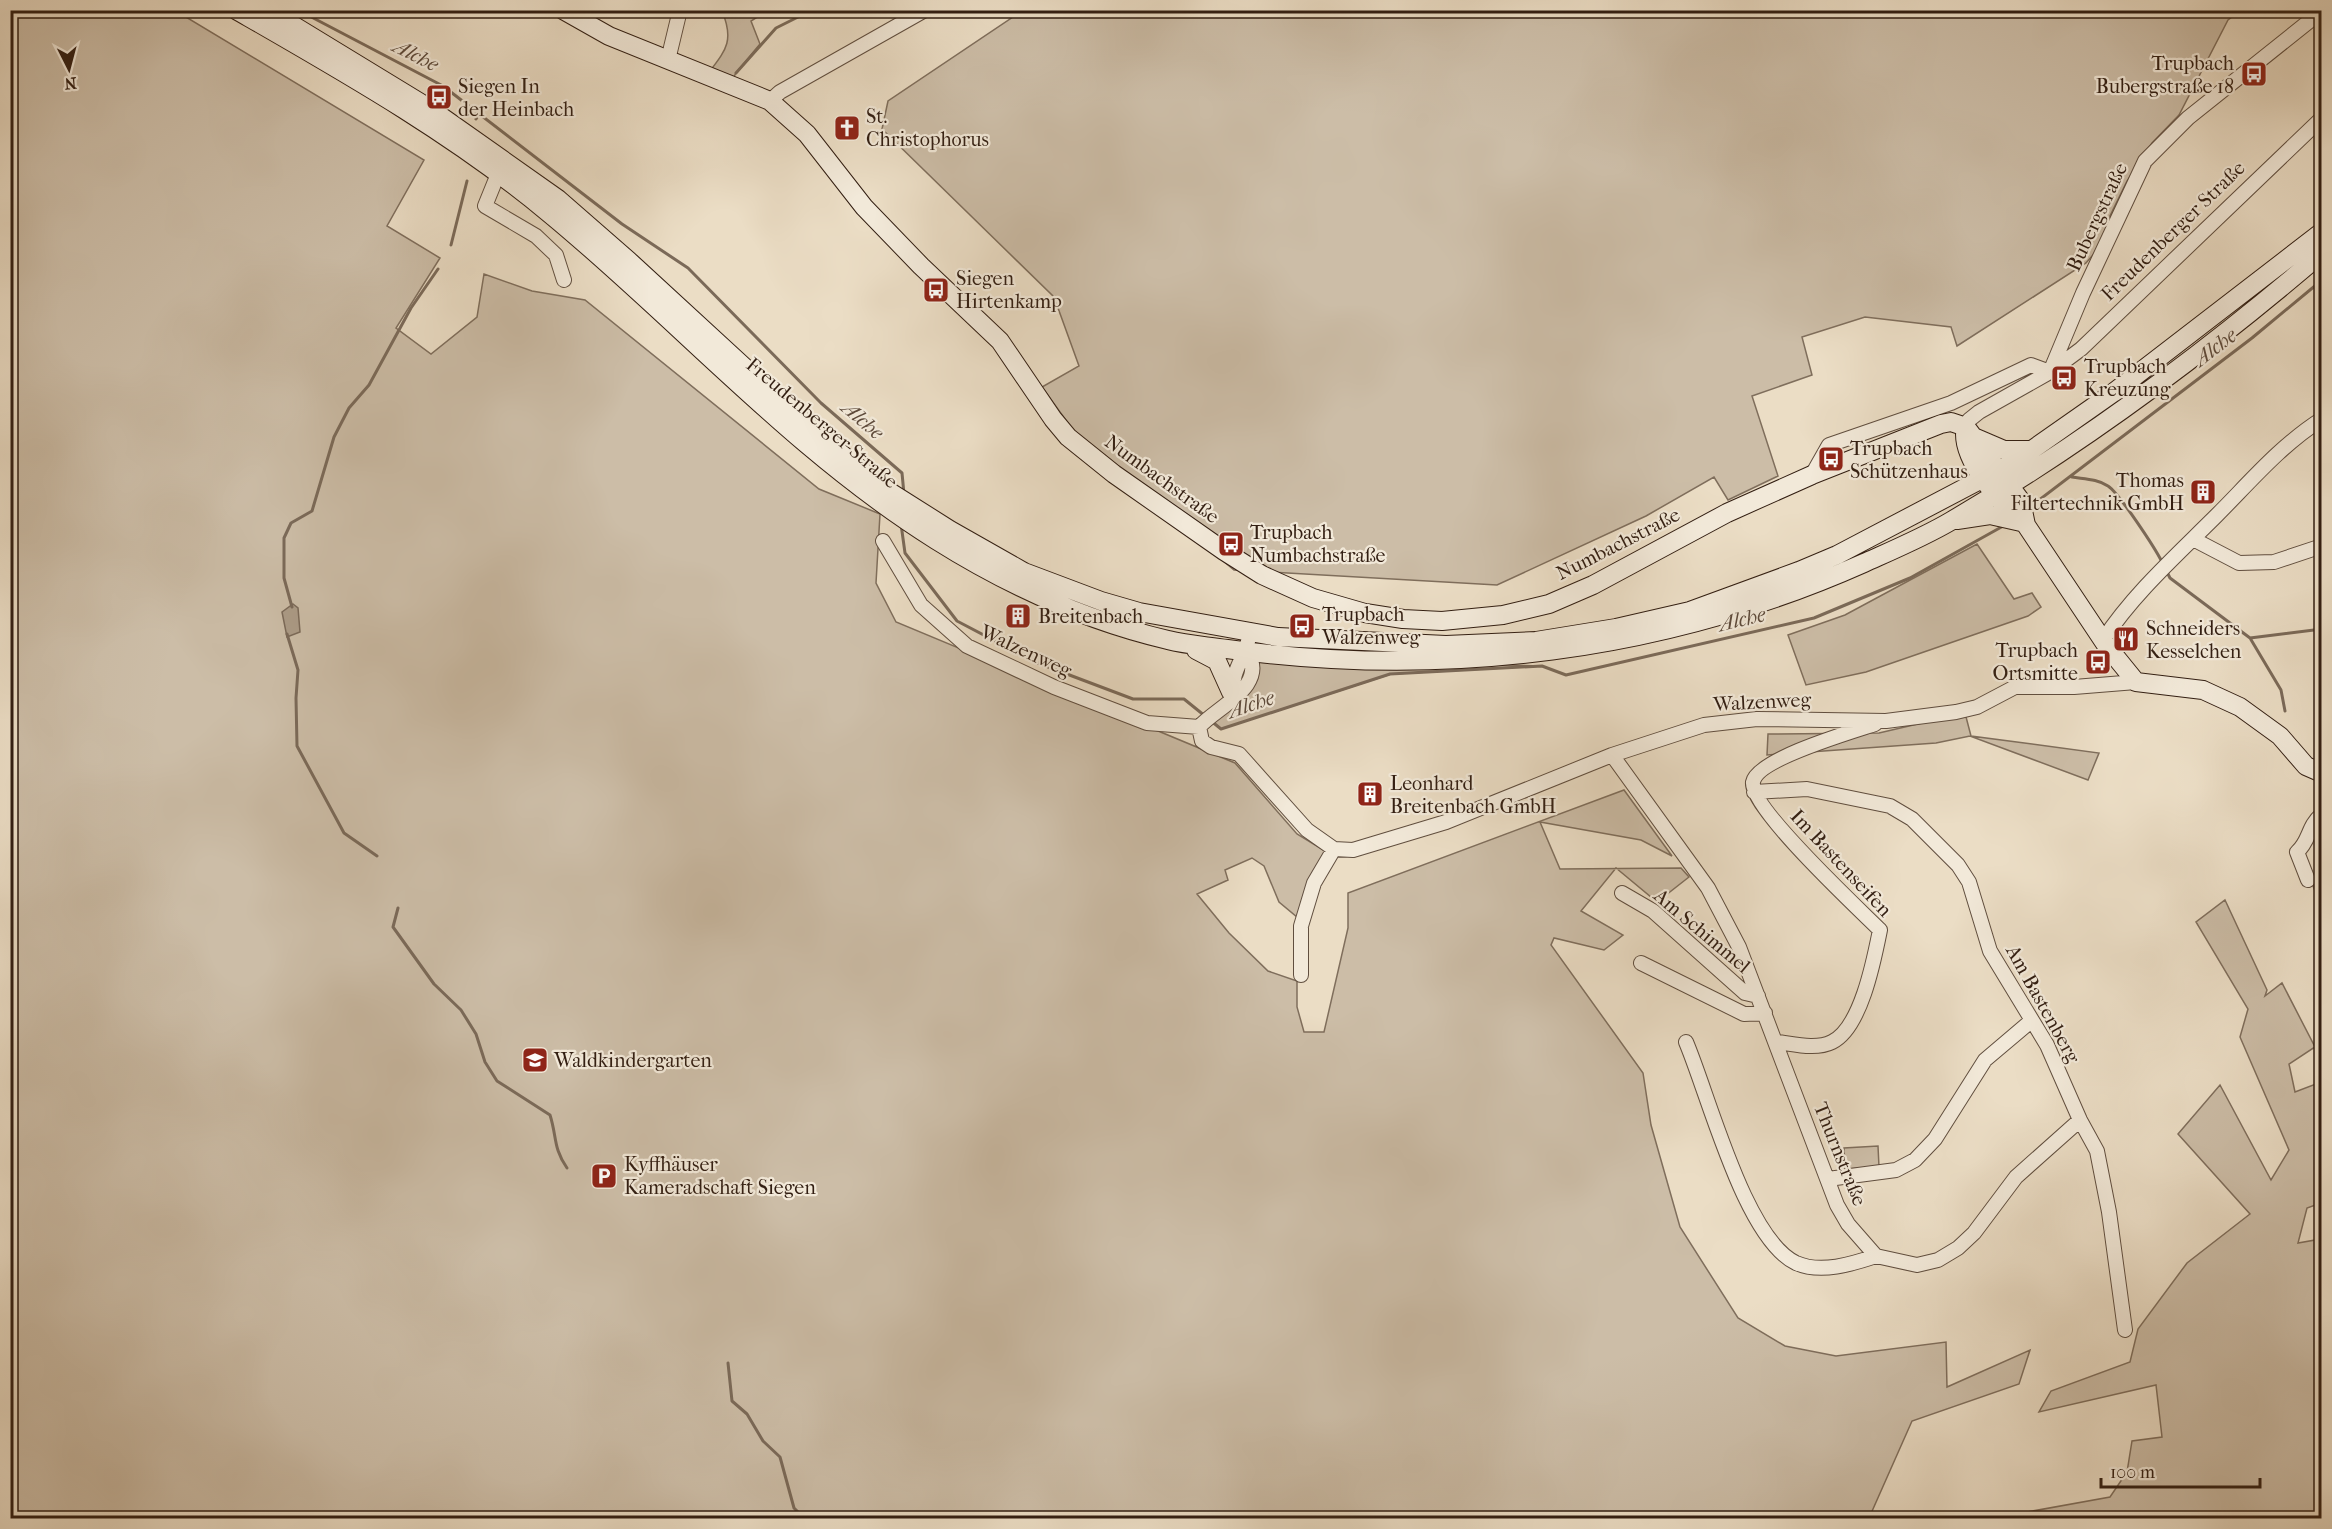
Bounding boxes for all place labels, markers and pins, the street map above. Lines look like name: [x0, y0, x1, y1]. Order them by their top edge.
place label: Trupbach Bubergstraße 18: [2096, 52, 2235, 98]
bus stop icon: Trupbach Bubergstraße 18: [2239, 59, 2269, 89]
place label: Siegen In der Heinbach: [458, 75, 575, 121]
bus stop icon: Siegen In der Heinbach: [424, 82, 454, 112]
place label: St. Christophorus: [866, 105, 989, 151]
church icon: St. Christophorus: [832, 113, 862, 143]
place label: Siegen Hirtenkamp: [956, 267, 1062, 313]
bus stop icon: Siegen Hirtenkamp: [921, 275, 951, 305]
place label: Trupbach Kreuzung: [2084, 355, 2171, 401]
bus stop icon: Trupbach Kreuzung: [2049, 363, 2079, 393]
place label: Trupbach Schützenhaus: [1850, 437, 1968, 483]
bus stop icon: Trupbach Schützenhaus: [1816, 444, 1846, 474]
place label: Thomas Filtertechnik GmbH: [2010, 469, 2184, 515]
building icon: Thomas Filtertechnik GmbH: [2188, 477, 2218, 507]
place label: Trupbach Numbachstraße: [1250, 521, 1386, 567]
bus stop icon: Trupbach Numbachstraße: [1216, 529, 1246, 559]
building icon: Breitenbach: [1003, 601, 1033, 631]
place label: Trupbach Walzenweg: [1321, 603, 1420, 649]
place label: Breitenbach: [1038, 605, 1144, 628]
bus stop icon: Trupbach Walzenweg: [1287, 611, 1317, 641]
place label: Schneiders Kesselchen: [2146, 617, 2242, 663]
restaurant icon: Schneiders Kesselchen: [2111, 624, 2141, 654]
place label: Trupbach Ortsmitte: [1992, 639, 2079, 685]
bus stop icon: Trupbach Ortsmitte: [2083, 647, 2113, 677]
place label: Leonhard Breitenbach GmbH: [1390, 772, 1556, 818]
building icon: Leonhard Breitenbach GmbH: [1355, 779, 1385, 809]
school or university icon: Waldkindergarten: [520, 1045, 550, 1075]
place label: Waldkindergarten: [553, 1049, 712, 1072]
place label: Kyffhäuser Kameradschaft Siegen: [624, 1153, 816, 1199]
parking icon: Kyffhäuser Kameradschaft Siegen: [589, 1161, 619, 1191]

